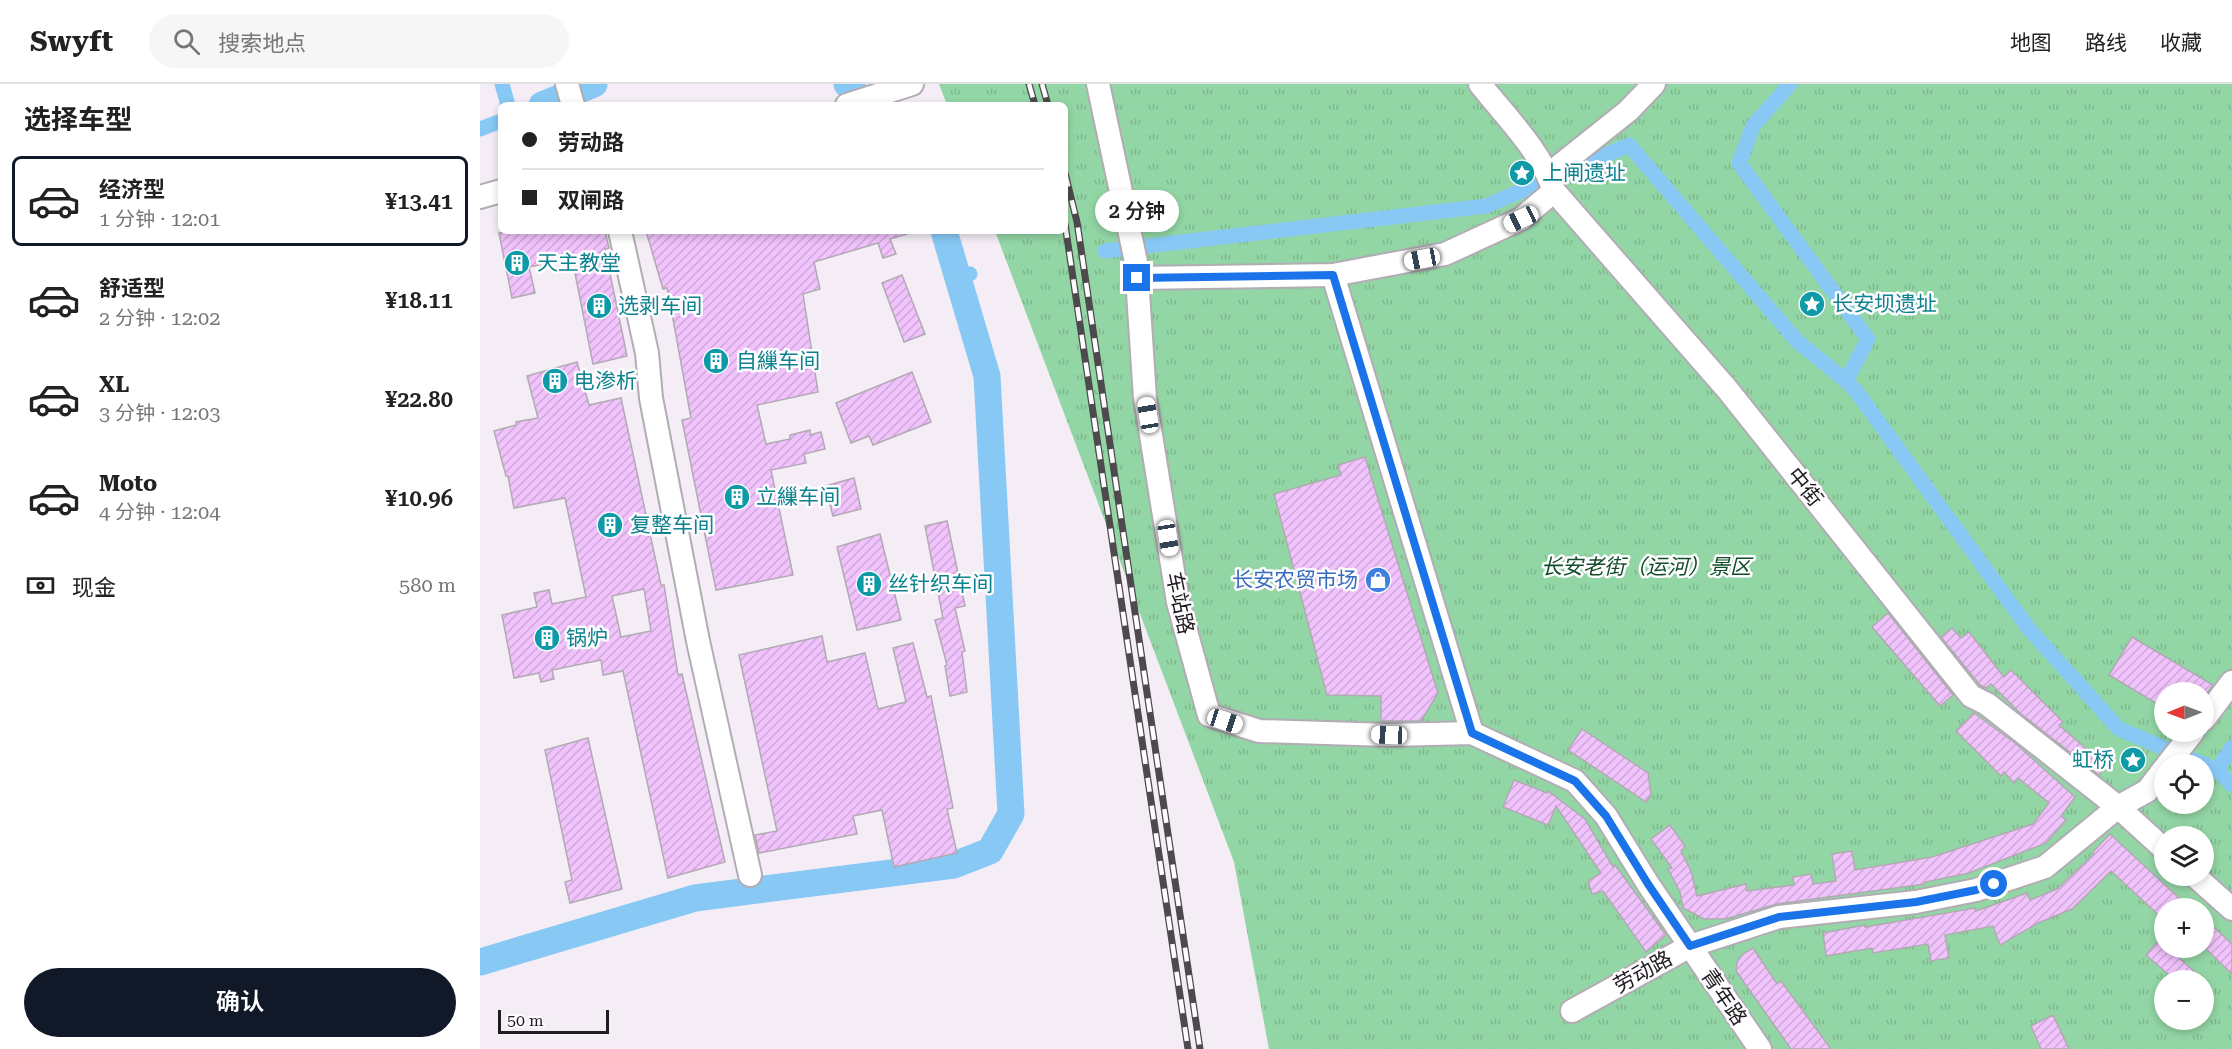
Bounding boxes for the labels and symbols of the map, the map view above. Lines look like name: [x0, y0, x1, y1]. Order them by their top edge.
place icon: 上闸遗址: [1507, 158, 1537, 188]
place label: 上闸遗址: [1542, 161, 1626, 185]
callout: 2 分钟: [1095, 191, 1179, 233]
car: [1501, 203, 1541, 235]
car: [1403, 247, 1441, 271]
building icon: 天主教堂: [502, 248, 532, 278]
place label: 天主教堂: [537, 251, 621, 275]
route end: [1123, 264, 1150, 291]
place icon: 长安坝遗址: [1797, 289, 1827, 319]
building icon: 选剥车间: [584, 291, 614, 321]
place label: 长安坝遗址: [1832, 292, 1937, 316]
place label: 选剥车间: [618, 294, 702, 318]
building icon: 自繅车间: [701, 346, 731, 376]
place label: 自繅车间: [736, 349, 820, 373]
building icon: 电渗析: [540, 366, 570, 396]
place label: 电渗析: [574, 369, 637, 393]
car: [1136, 396, 1160, 434]
street label: 中街: [1782, 463, 1828, 511]
building icon: 立繅车间: [722, 482, 752, 512]
place label: 立繅车间: [756, 485, 840, 509]
building icon: 复整车间: [595, 510, 625, 540]
place label: 复整车间: [630, 513, 714, 537]
car: [1156, 519, 1180, 557]
park label: 长安老街（运河）景区: [1541, 555, 1754, 579]
shop icon: 长安农贸市场: [1363, 565, 1393, 595]
place label: 长安农贸市场: [1232, 568, 1358, 592]
building icon: 丝针织车间: [854, 569, 884, 599]
street label: 车站路: [1162, 570, 1198, 636]
place label: 丝针织车间: [888, 572, 993, 596]
building icon: 锅炉: [532, 623, 562, 653]
place label: 锅炉: [566, 626, 608, 650]
north arrow: [2154, 682, 2214, 742]
car: [1205, 707, 1245, 735]
car: [1371, 725, 1407, 745]
place icon: 虹桥: [2118, 745, 2148, 775]
place label: 虹桥: [2072, 748, 2114, 772]
route start: [1980, 870, 2007, 897]
street label: 劳动路: [1610, 946, 1676, 998]
street label: 青年路: [1696, 964, 1752, 1030]
scale bar: [498, 1007, 609, 1034]

